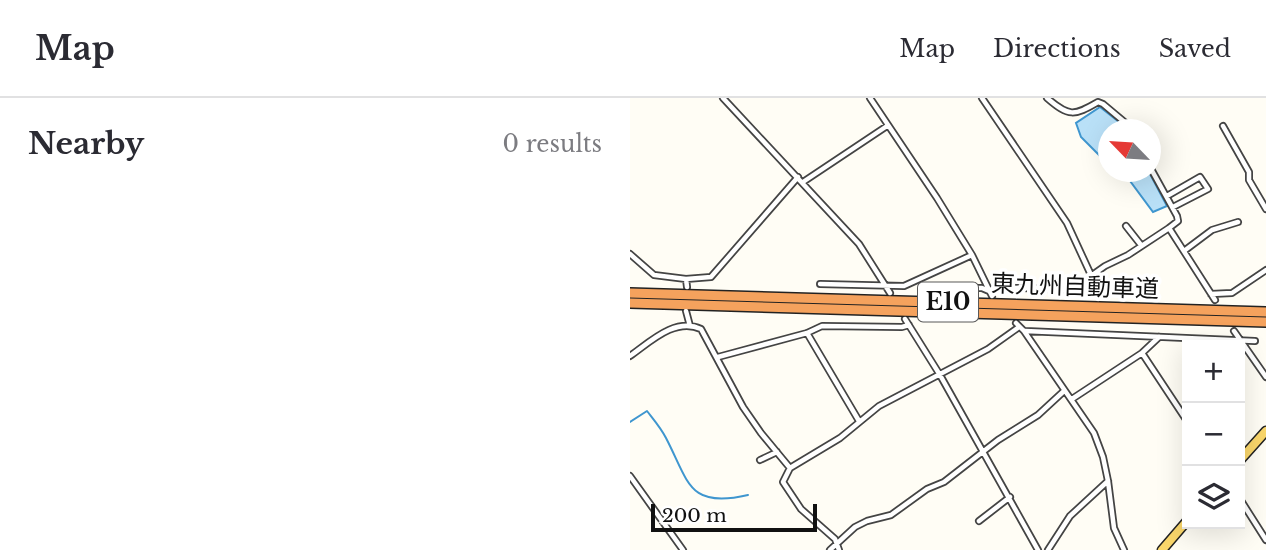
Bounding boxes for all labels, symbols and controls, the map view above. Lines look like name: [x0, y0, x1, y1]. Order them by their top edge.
text: Map: [35, 28, 115, 69]
text: Map: [899, 34, 955, 63]
text: Directions: [993, 34, 1121, 63]
text: Saved: [1159, 34, 1231, 63]
north arrow: [1098, 119, 1161, 182]
text: Nearby: [28, 125, 144, 162]
text: 0 results: [503, 130, 602, 158]
street label: 東九州自動車道: [991, 269, 1159, 303]
road number: E10: [918, 282, 978, 322]
map controls: [1182, 340, 1245, 529]
button: +: [1182, 340, 1245, 403]
button: −: [1182, 403, 1245, 466]
button: layers: [1182, 466, 1245, 529]
scale bar: [651, 501, 817, 533]
text: 200 m: [662, 504, 727, 527]

